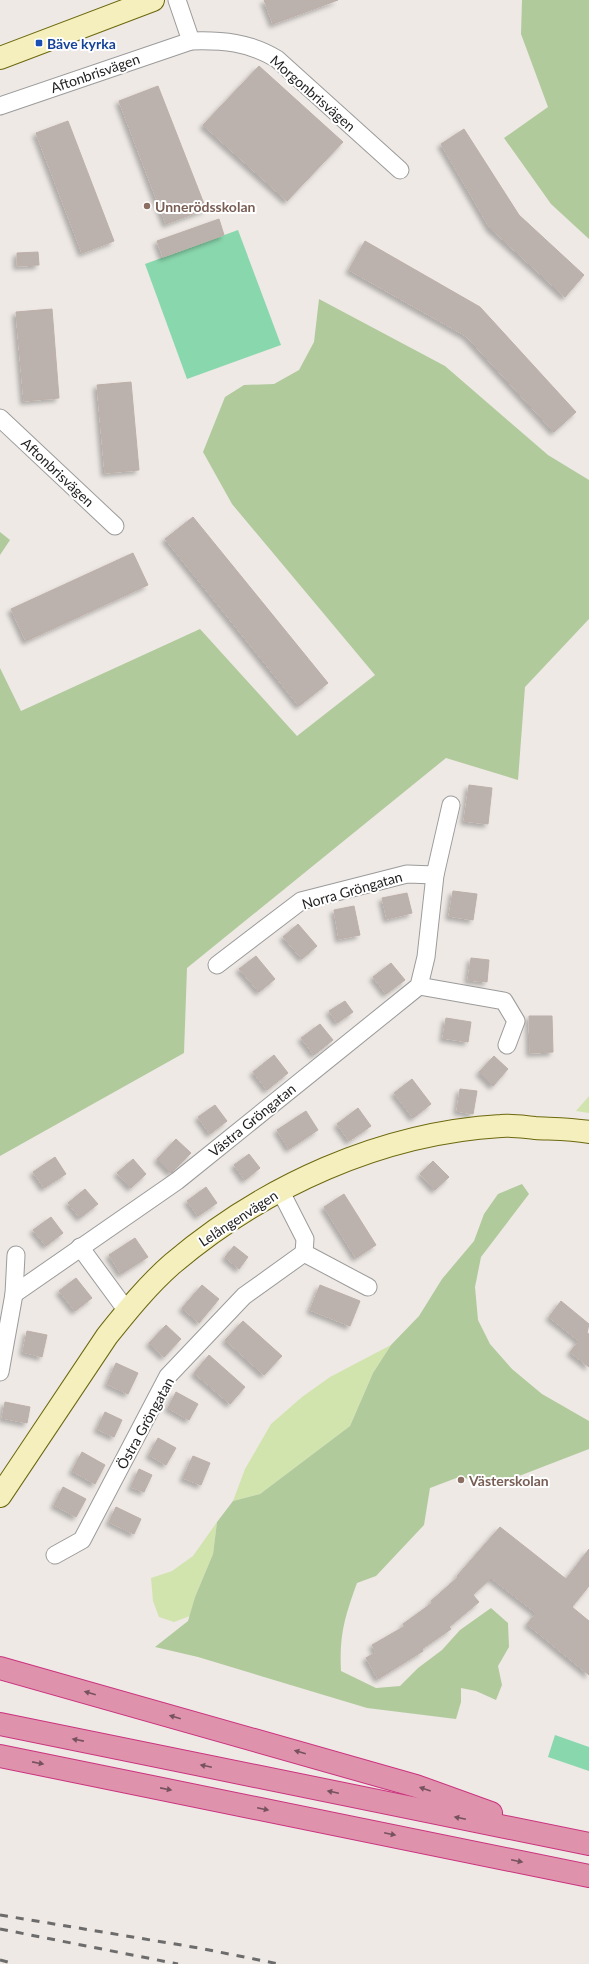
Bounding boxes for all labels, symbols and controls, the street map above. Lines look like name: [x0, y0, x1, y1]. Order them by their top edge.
place label: Bäve kyrka: [47, 35, 116, 52]
marker: Bäve kyrka: [34, 38, 44, 48]
street label: Aftonbrisvägen: [48, 50, 142, 96]
street label: Morgonbrisvägen: [267, 51, 359, 135]
place label: Unnerödsskolan: [155, 198, 255, 215]
marker: Unnerödsskolan: [142, 201, 152, 211]
street label: Aftonbrisvägen: [18, 434, 98, 510]
street label: Norra Gröngatan: [300, 868, 404, 912]
street label: Västra Gröngatan: [205, 1080, 299, 1160]
street label: Lelångenvägen: [195, 1186, 281, 1250]
street label: Östra Gröngatan: [113, 1374, 177, 1472]
place label: Västerskolan: [468, 1472, 549, 1489]
marker: Västerskolan: [456, 1475, 466, 1485]
one-way arrow: [84, 1690, 96, 1696]
one-way arrow: [169, 1714, 181, 1720]
one-way arrow: [72, 1737, 84, 1743]
one-way arrow: [294, 1749, 306, 1755]
one-way arrow: [32, 1761, 44, 1767]
one-way arrow: [200, 1762, 212, 1768]
one-way arrow: [160, 1786, 172, 1792]
one-way arrow: [418, 1786, 430, 1792]
one-way arrow: [327, 1788, 339, 1794]
one-way arrow: [257, 1806, 269, 1812]
one-way arrow: [454, 1814, 467, 1820]
one-way arrow: [384, 1832, 396, 1838]
one-way arrow: [511, 1858, 524, 1864]

